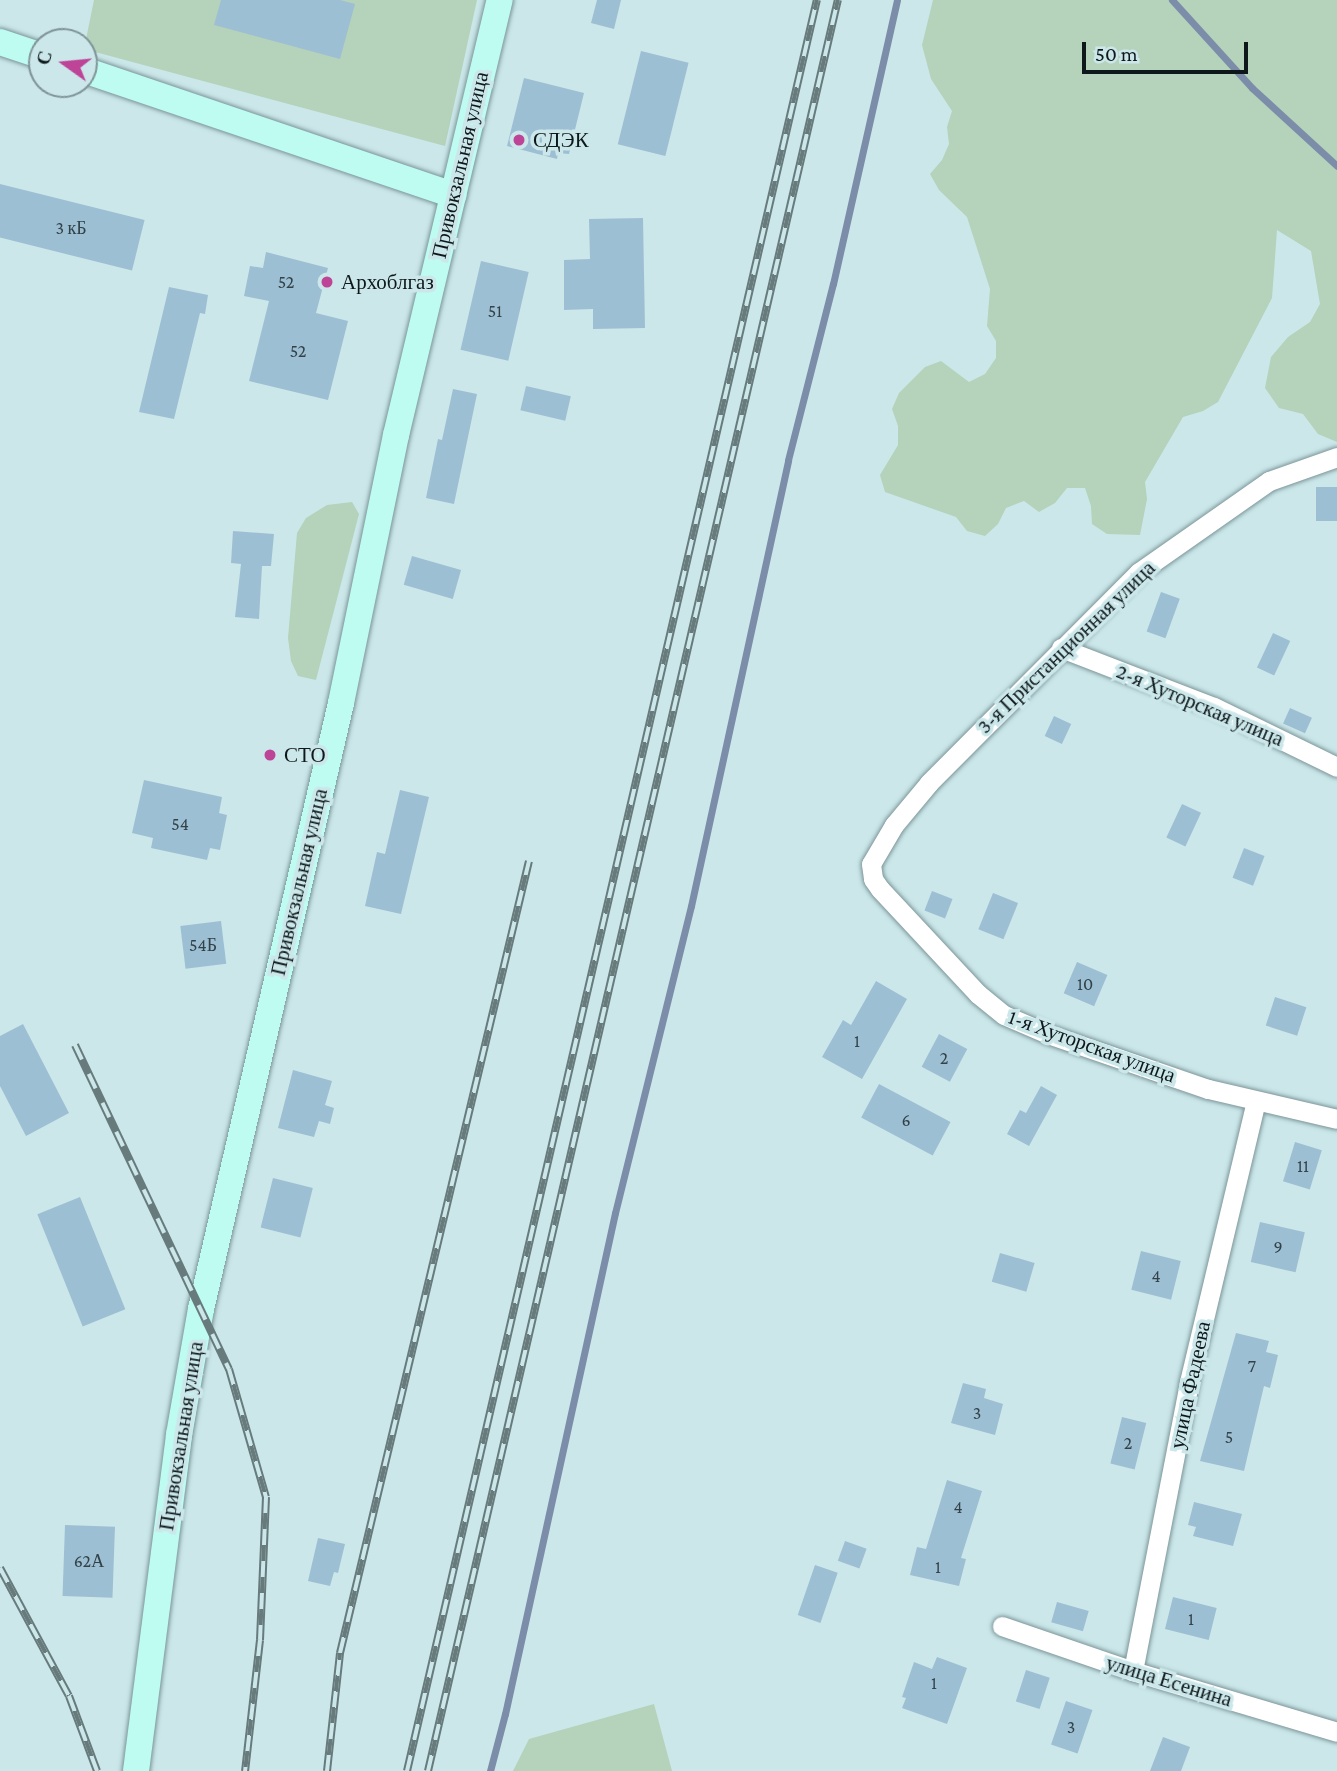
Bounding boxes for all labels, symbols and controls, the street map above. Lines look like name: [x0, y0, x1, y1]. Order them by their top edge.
north arrow: [28, 28, 98, 98]
scale bar: [1085, 28, 1251, 72]
text: 50 m: [1095, 42, 1138, 66]
text: С: [32, 49, 56, 67]
street label: Привокзальная улица: [426, 69, 494, 261]
place label: СДЭК: [533, 127, 589, 153]
marker: СДЭК: [511, 132, 527, 148]
house number: 3 кБ: [56, 217, 86, 239]
place label: Архоблгаз: [341, 269, 434, 295]
house number: 52: [278, 271, 294, 293]
marker: Архоблгаз: [319, 274, 335, 290]
house number: 51: [488, 300, 502, 322]
house number: 52: [290, 340, 306, 362]
street label: 3-я Пристанционная улица: [972, 555, 1160, 739]
street label: 2-я Хуторская улица: [1113, 658, 1287, 752]
place label: СТО: [284, 742, 326, 768]
marker: СТО: [262, 747, 278, 763]
street label: Привокзальная улица: [265, 786, 333, 978]
house number: 54: [171, 813, 189, 835]
house number: 54Б: [189, 934, 217, 956]
house number: 10: [1077, 973, 1093, 995]
street label: 1-я Хуторская улица: [1005, 1004, 1179, 1088]
house number: 1: [854, 1030, 860, 1052]
house number: 2: [940, 1047, 948, 1069]
house number: 6: [901, 1109, 911, 1131]
house number: 11: [1297, 1155, 1309, 1177]
house number: 9: [1273, 1236, 1283, 1258]
house number: 4: [1151, 1265, 1161, 1287]
street label: улица Фадеева: [1164, 1319, 1216, 1451]
street label: Привокзальная улица: [154, 1340, 208, 1532]
house number: 7: [1248, 1355, 1256, 1377]
house number: 3: [973, 1402, 981, 1424]
house number: 5: [1225, 1426, 1233, 1448]
house number: 2: [1124, 1432, 1132, 1454]
house number: 4: [953, 1496, 963, 1518]
house number: 62А: [74, 1550, 104, 1572]
house number: 1: [935, 1556, 941, 1578]
house number: 1: [1188, 1608, 1194, 1630]
street label: улица Есенина: [1103, 1650, 1235, 1712]
house number: 1: [931, 1672, 937, 1694]
house number: 3: [1067, 1716, 1075, 1738]

